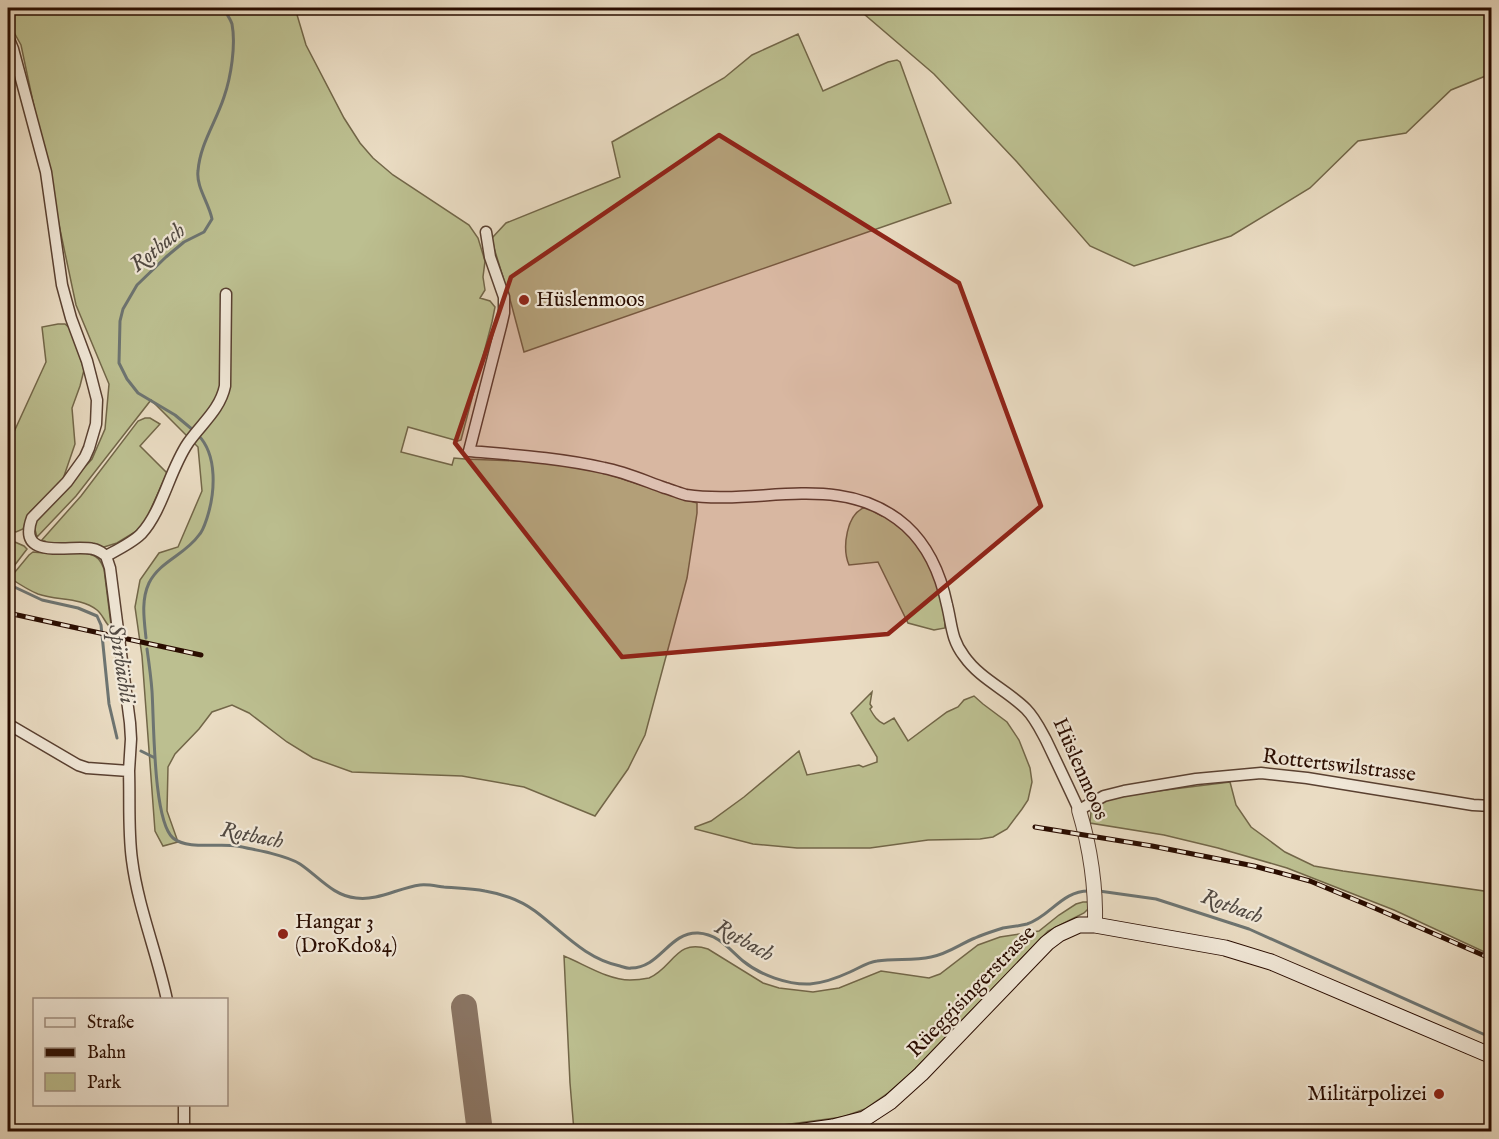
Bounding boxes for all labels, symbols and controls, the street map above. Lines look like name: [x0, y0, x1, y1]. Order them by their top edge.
water label: Rotbach: [124, 217, 192, 279]
place label: Hüslenmoos: [536, 287, 645, 314]
marker: Hüslenmoos: [517, 293, 531, 307]
water label: Spirbächli: [101, 622, 141, 707]
street label: Hüslenmoos: [1046, 714, 1114, 824]
street label: Rottertswilstrasse: [1261, 743, 1418, 789]
water label: Rotbach: [218, 816, 286, 856]
water label: Rotbach: [1197, 883, 1267, 931]
place label: Hangar 3 (DroKdo84): [295, 909, 397, 960]
water label: Rotbach: [709, 913, 779, 969]
street label: Rüeggisingerstrasse: [902, 920, 1042, 1064]
marker: Hangar 3 (DroKdo84): [276, 927, 290, 941]
legend: [33, 998, 228, 1106]
text: Straße: [87, 1012, 134, 1035]
text: Bahn: [87, 1042, 126, 1065]
text: Park: [87, 1072, 122, 1095]
place label: Militärpolizei: [1307, 1081, 1427, 1108]
marker: Militärpolizei: [1432, 1087, 1446, 1101]

